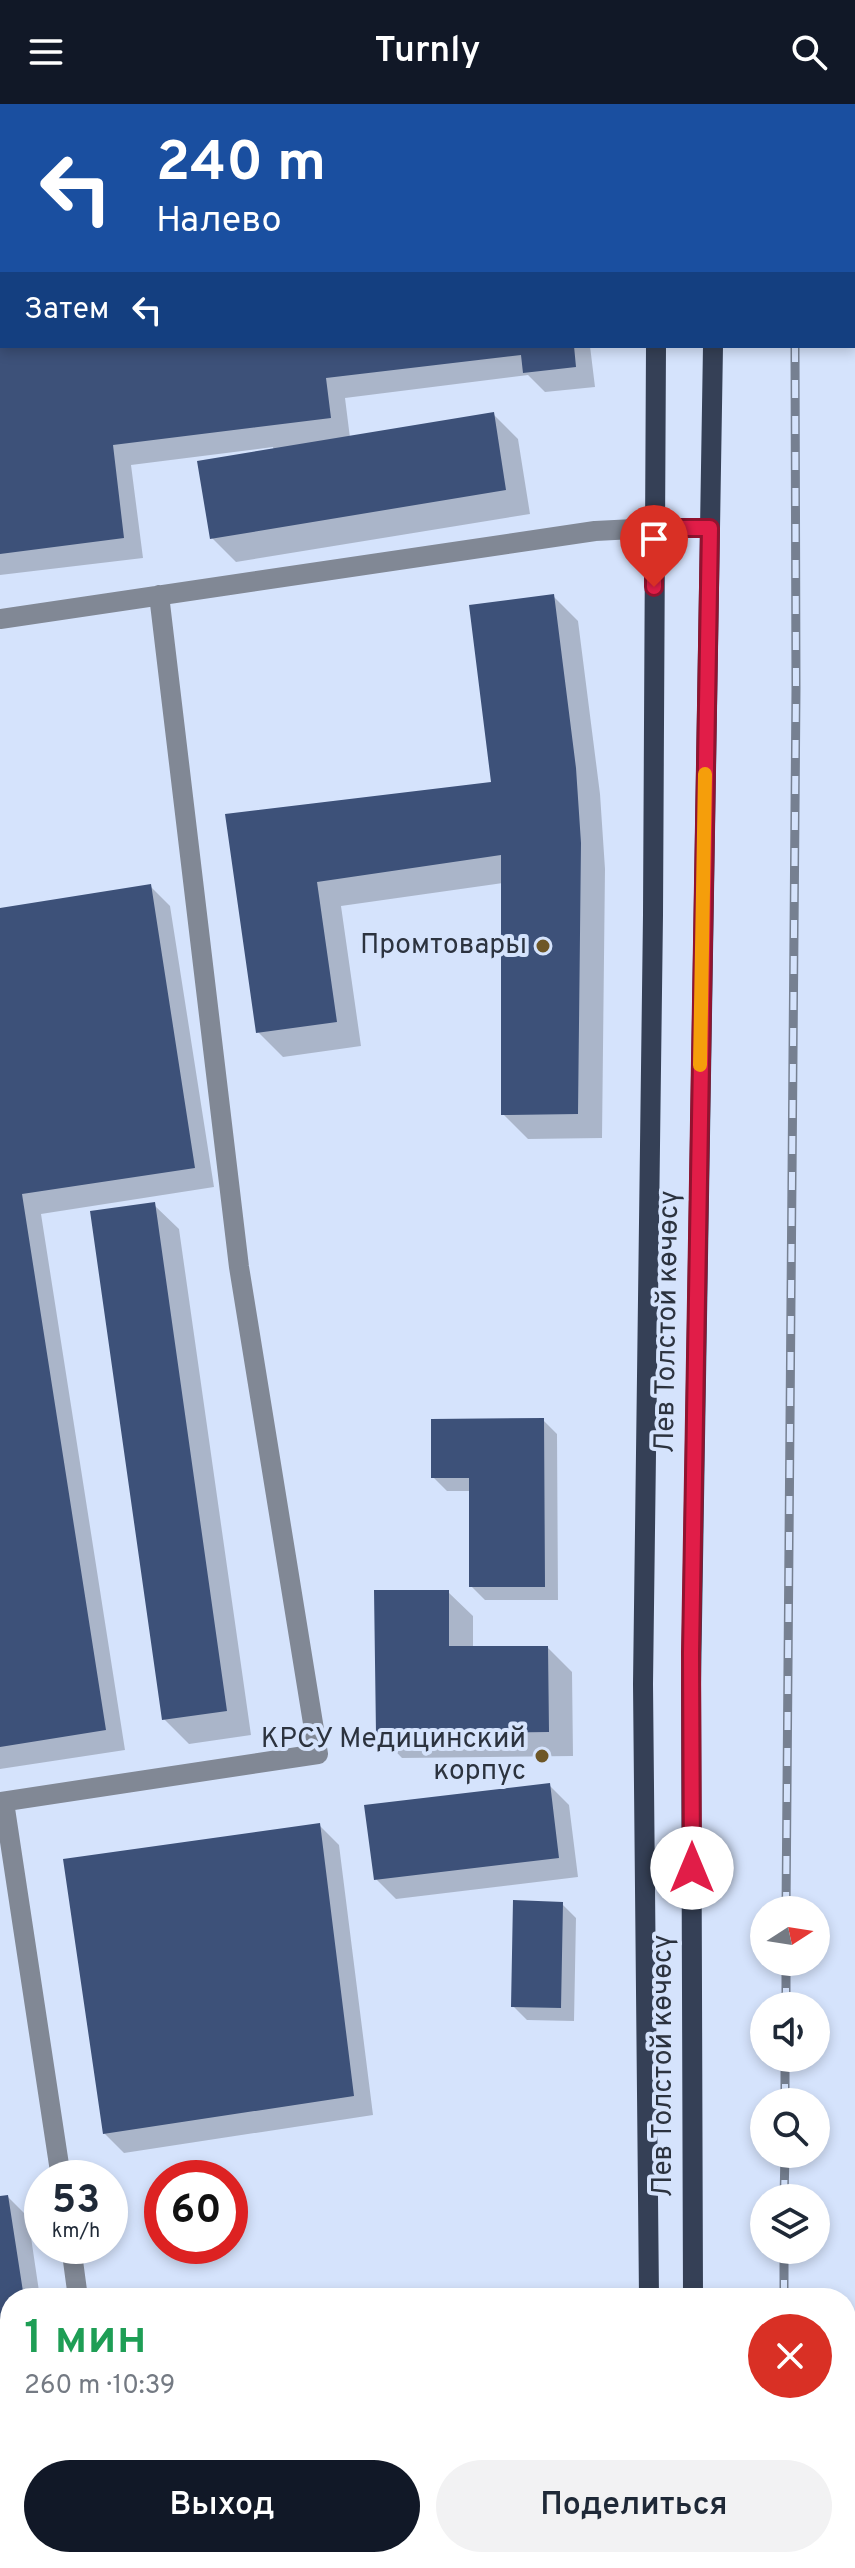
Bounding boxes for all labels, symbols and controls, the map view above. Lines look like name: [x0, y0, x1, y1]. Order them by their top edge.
text: Turnly: [375, 29, 480, 75]
icon: menu: [24, 30, 68, 74]
icon: search: [787, 30, 831, 74]
text: 240 m: [156, 130, 326, 200]
icon: left: [24, 136, 128, 240]
text: Налево: [156, 199, 282, 245]
icon: left: [125, 288, 169, 332]
text: Затем: [24, 292, 109, 329]
pin: [620, 505, 688, 587]
icon: arrive: [632, 517, 676, 561]
place label: Промтовары: [360, 928, 527, 964]
marker: Промтовары: [534, 937, 552, 955]
street label: Лев Толстой көчөсү: [648, 1190, 688, 1454]
place label: КРСУ Медицинский корпус: [261, 1722, 526, 1790]
marker: КРСУ Медицинский корпус: [533, 1747, 551, 1765]
position arrow: [650, 1826, 734, 1910]
north arrow: [750, 1896, 830, 1976]
map controls: [750, 1896, 830, 2264]
street label: Лев Толстой көчөсү: [646, 1935, 682, 2197]
button: sound: [750, 1992, 830, 2072]
button: search: [750, 2088, 830, 2168]
speed limit sign: 60: [144, 2160, 248, 2264]
text: 53: [52, 2177, 100, 2227]
button: layers: [750, 2184, 830, 2264]
text: km/h: [52, 2219, 100, 2245]
text: 1 мин: [24, 2310, 147, 2370]
button: close: [748, 2314, 832, 2398]
text: 260 m · 10:39: [24, 2370, 175, 2403]
button: Выход: [24, 2460, 420, 2552]
button: Поделиться: [436, 2460, 832, 2552]

